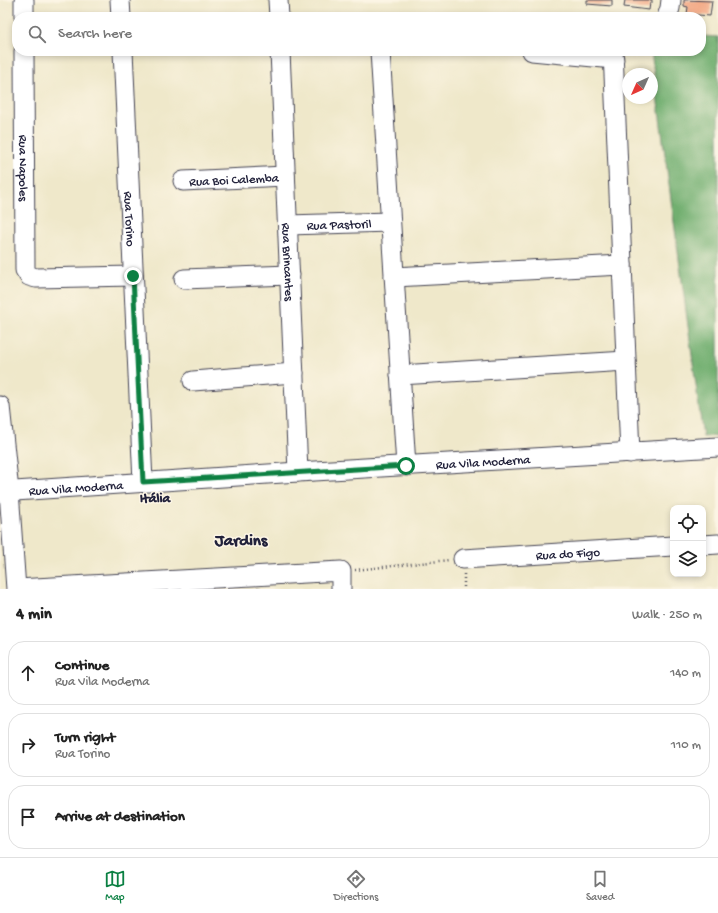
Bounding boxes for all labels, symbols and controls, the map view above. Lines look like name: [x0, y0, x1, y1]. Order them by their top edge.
search box: [12, 12, 706, 56]
icon: search: [26, 23, 48, 45]
text: Search here: [58, 25, 132, 43]
north arrow: [622, 68, 658, 104]
street label: Rua Napoles: [14, 135, 30, 202]
street label: Rua Boi Calemba: [189, 171, 280, 191]
street label: Rua Torino: [120, 191, 137, 247]
street label: Rua Pastoril: [306, 218, 372, 234]
street label: Rua Brincantes: [277, 223, 296, 302]
route end: [124, 267, 142, 285]
street label: Rua Vila Moderna: [435, 453, 532, 474]
route start: [397, 457, 415, 475]
street label: Rua Vila Moderna: [28, 479, 124, 500]
district label: Itália: [140, 491, 172, 508]
map controls: [670, 505, 706, 577]
button: locate: [670, 505, 706, 541]
district label: Jardins: [214, 532, 268, 552]
button: layers: [670, 541, 706, 577]
street label: Rua do Figo: [535, 546, 601, 564]
text: 4 min: [16, 605, 52, 625]
text: Walk · 250 m: [632, 608, 702, 623]
text: Continue: [55, 657, 109, 675]
icon: ahead: [17, 662, 39, 684]
text: 140 m: [670, 666, 701, 681]
text: Rua Vila Moderna: [55, 675, 150, 690]
text: Turn right: [55, 729, 115, 747]
icon: right: [17, 734, 39, 756]
text: 110 m: [671, 738, 701, 753]
text: Rua Torino: [55, 747, 110, 762]
icon: arrive: [17, 806, 39, 828]
text: Arrive at destination: [55, 808, 185, 826]
tab: Map: [104, 868, 126, 904]
tab: Directions: [334, 868, 378, 904]
tab: Saved: [586, 868, 614, 904]

